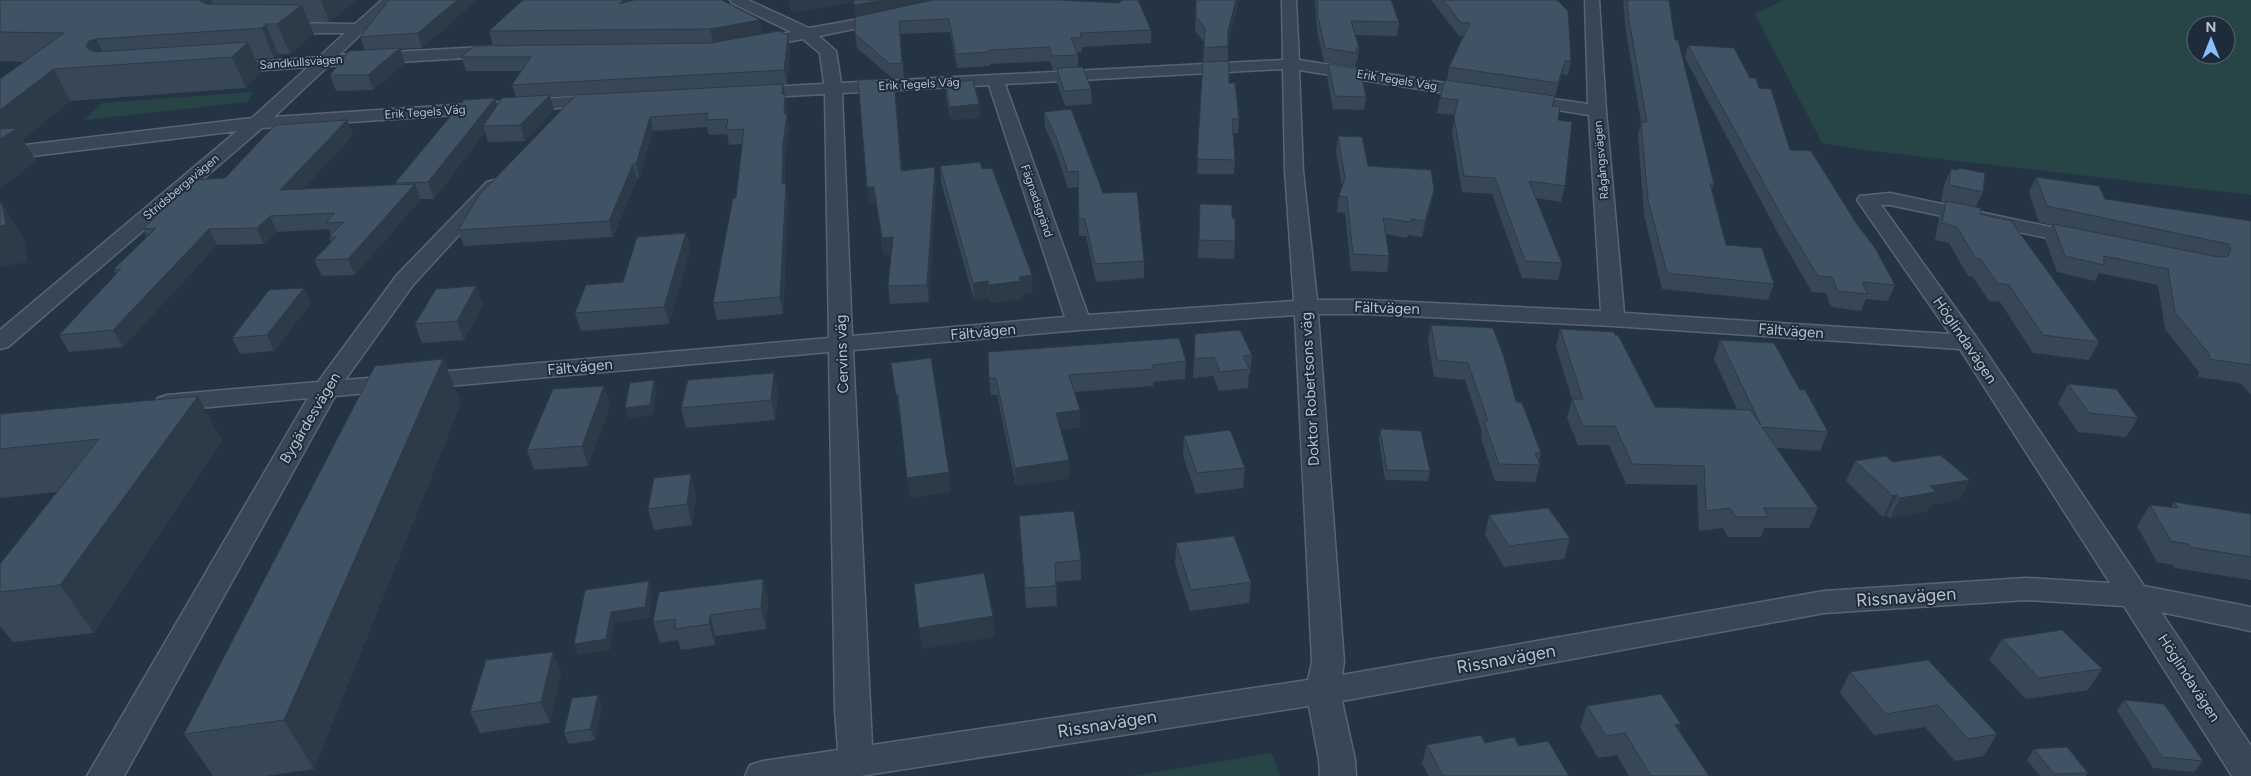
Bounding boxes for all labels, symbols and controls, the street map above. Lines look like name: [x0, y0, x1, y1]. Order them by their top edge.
north arrow: [2186, 15, 2236, 65]
text: N: [2206, 19, 2216, 36]
street label: Sandkullsvägen: [259, 52, 343, 72]
street label: Erik Tegels Väg: [1356, 67, 1438, 93]
street label: Erik Tegels Väg: [878, 75, 960, 93]
street label: Erik Tegels Väg: [384, 102, 466, 122]
street label: Rågångsvägen: [1591, 120, 1611, 200]
street label: Stridsbergavägen: [140, 151, 222, 223]
street label: Fägnadsgränd: [1018, 163, 1056, 239]
street label: Höglindavägen: [1929, 293, 2001, 387]
street label: Fältvägen: [1354, 298, 1420, 318]
street label: Doktor Robertsons väg: [1297, 312, 1323, 466]
street label: Cervins väg: [832, 314, 852, 394]
street label: Fältvägen: [950, 320, 1016, 344]
street label: Fältvägen: [1758, 320, 1824, 342]
street label: Fältvägen: [547, 355, 613, 379]
street label: Bygärdesvägen: [276, 369, 344, 467]
street label: Rissnavägen: [1855, 583, 1957, 611]
street label: Höglindavägen: [2154, 631, 2224, 725]
street label: Rissnavägen: [1455, 639, 1557, 679]
street label: Rissnavägen: [1056, 705, 1158, 743]

